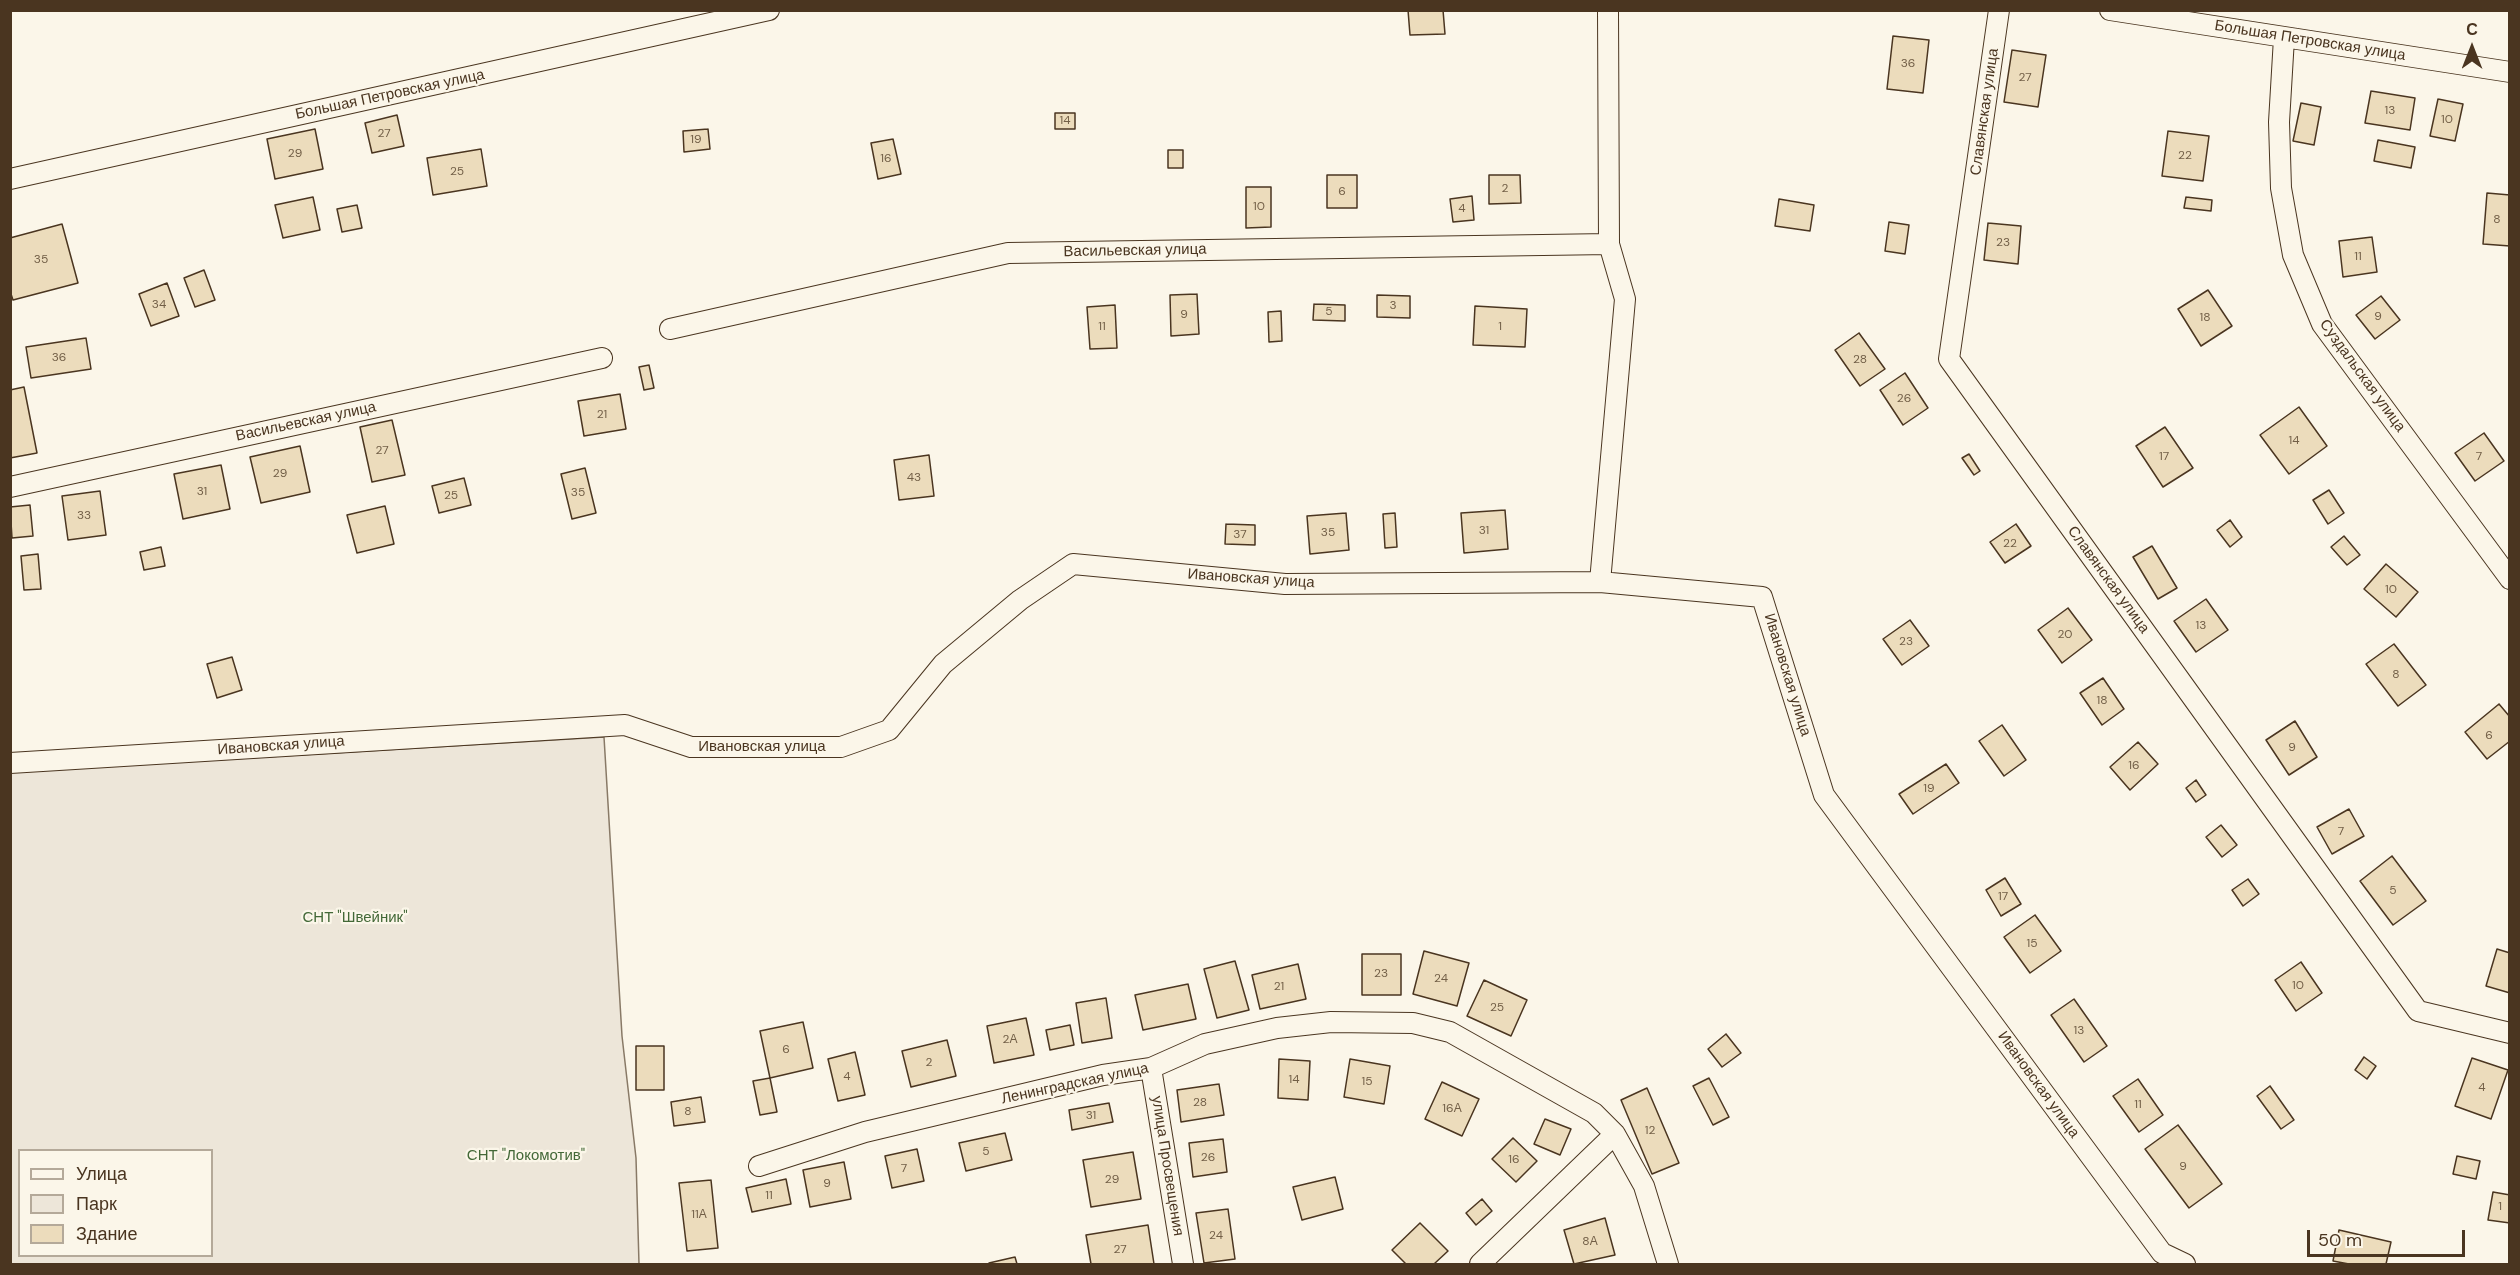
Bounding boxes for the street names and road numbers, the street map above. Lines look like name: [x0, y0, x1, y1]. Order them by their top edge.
street label: Большая Петровская улица: [2213, 17, 2407, 65]
street label: Славянская улица: [1967, 47, 2003, 177]
street label: Большая Петровская улица: [294, 66, 486, 124]
street label: Васильевская улица: [1063, 241, 1207, 261]
street label: Суздальская улица: [2315, 316, 2409, 436]
street label: Васильевская улица: [234, 398, 378, 446]
street label: Славянская улица: [2063, 523, 2153, 637]
street label: Ивановская улица: [1187, 566, 1315, 592]
street label: Ивановская улица: [1760, 611, 1814, 739]
street label: Ивановская улица: [217, 733, 345, 759]
street label: Ивановская улица: [698, 738, 826, 756]
street label: Ивановская улица: [1993, 1028, 2083, 1142]
street label: Ленинградская улица: [1000, 1060, 1150, 1108]
street label: улица Просвещения: [1147, 1095, 1187, 1237]

